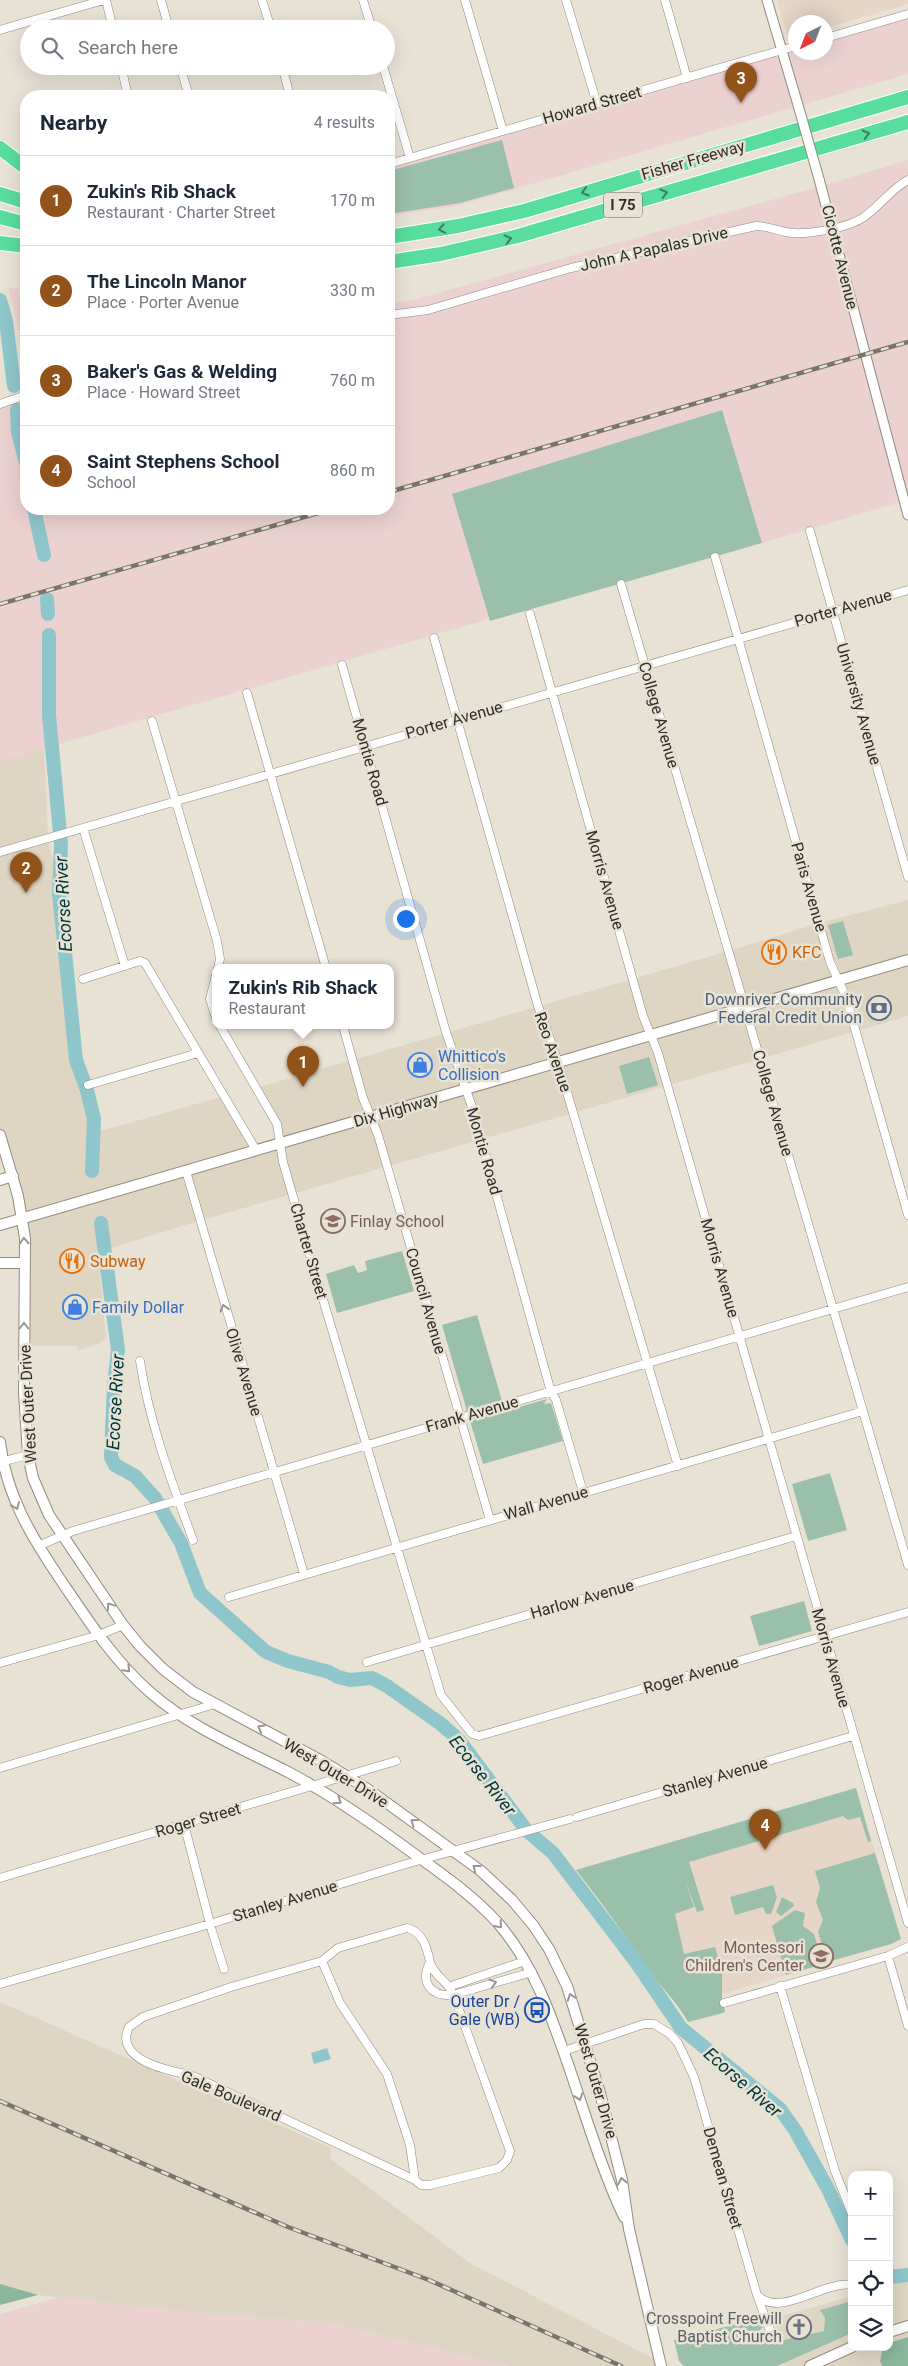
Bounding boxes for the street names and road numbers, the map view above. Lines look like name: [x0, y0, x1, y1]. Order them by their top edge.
street label: Howard Street: [540, 82, 644, 128]
street label: Fisher Freeway: [639, 136, 747, 184]
road number: I 75: [604, 192, 642, 218]
street label: Cicotte Avenue: [818, 203, 862, 311]
street label: John A Papalas Drive: [578, 223, 730, 275]
street label: Porter Avenue: [792, 585, 894, 631]
street label: University Avenue: [833, 641, 885, 767]
street label: College Avenue: [635, 660, 683, 770]
street label: Porter Avenue: [403, 697, 505, 743]
street label: Montie Road: [348, 716, 392, 808]
street label: Morris Avenue: [582, 828, 628, 932]
street label: Paris Avenue: [787, 840, 831, 934]
street label: Reo Avenue: [530, 1009, 576, 1095]
street label: College Avenue: [749, 1048, 797, 1158]
street label: Dix Highway: [351, 1089, 441, 1131]
street label: Montie Road: [462, 1105, 506, 1197]
street label: Charter Street: [286, 1201, 332, 1301]
street label: Morris Avenue: [697, 1216, 743, 1320]
street label: Council Avenue: [402, 1246, 450, 1356]
street label: Olive Avenue: [222, 1326, 266, 1418]
street label: West Outer Drive: [15, 1344, 41, 1464]
street label: Frank Avenue: [423, 1392, 521, 1436]
street label: Wall Avenue: [502, 1482, 590, 1524]
street label: Harlow Avenue: [528, 1575, 636, 1623]
street label: Morris Avenue: [808, 1606, 854, 1710]
street label: Roger Avenue: [641, 1652, 741, 1698]
street label: West Outer Drive: [280, 1734, 392, 1812]
street label: Stanley Avenue: [660, 1753, 770, 1801]
street label: Roger Street: [153, 1799, 243, 1841]
street label: Stanley Avenue: [230, 1876, 340, 1926]
street label: West Outer Drive: [570, 2021, 622, 2141]
street label: Gale Boulevard: [178, 2066, 284, 2126]
street label: Demean Street: [699, 2125, 747, 2231]

